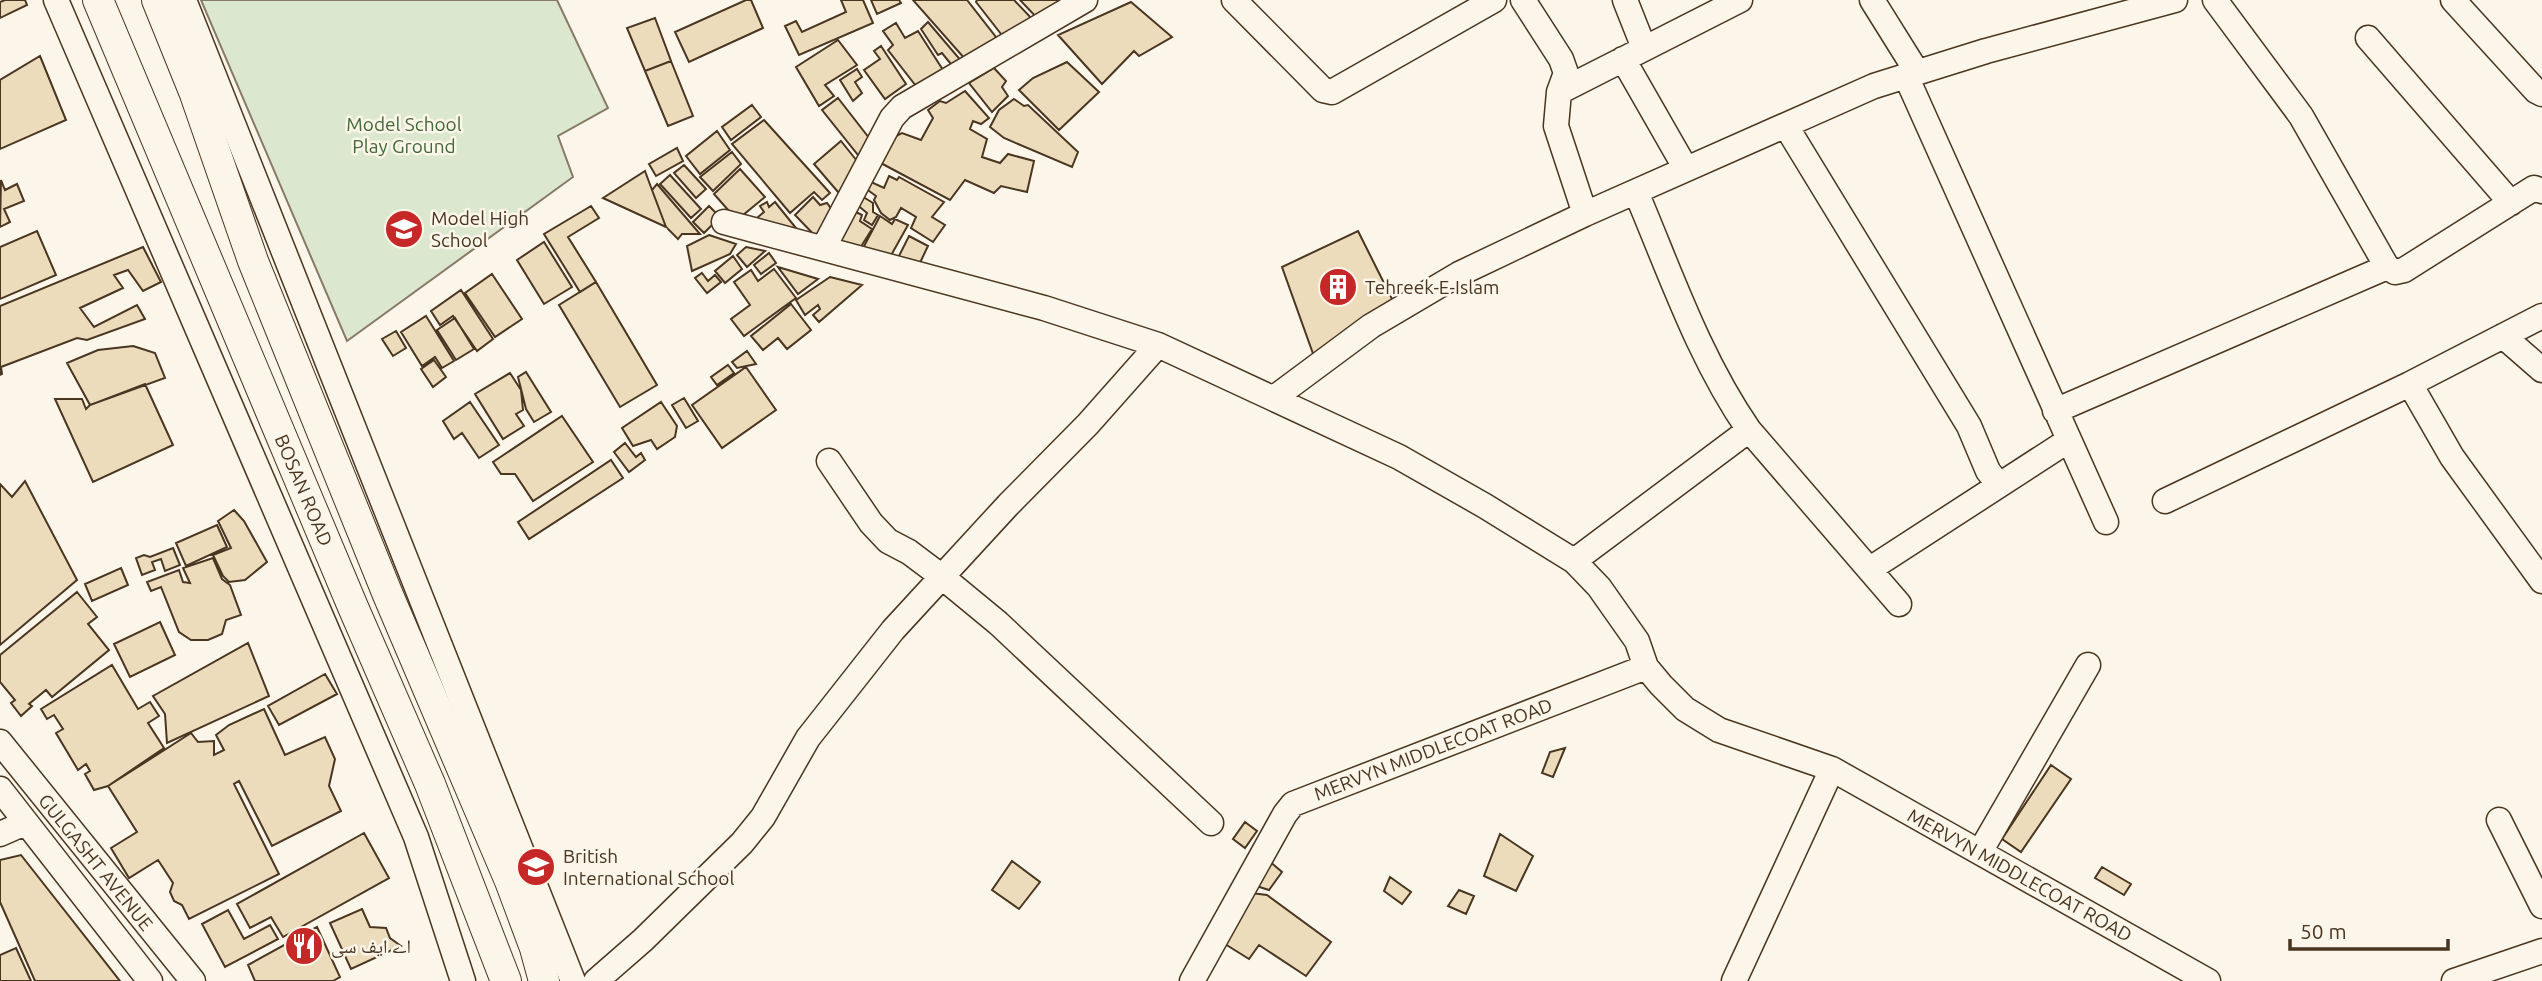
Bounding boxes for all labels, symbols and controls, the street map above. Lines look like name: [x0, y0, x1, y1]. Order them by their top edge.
park label: Model School Play Ground: [346, 113, 462, 157]
place label: Model High School: [431, 207, 529, 251]
school or university icon: Model High School: [383, 208, 425, 250]
building icon: Tehreek-E-Islam: [1317, 266, 1359, 308]
place label: Tehreek-E-Islam: [1365, 276, 1499, 298]
street label: BOSAN ROAD: [271, 431, 337, 549]
street label: MERVYN MIDDLECOAT ROAD: [1311, 693, 1555, 805]
street label: GULGASHT AVENUE: [34, 789, 158, 935]
street label: MERVYN MIDDLECOAT ROAD: [1904, 804, 2136, 946]
place label: British International School: [563, 845, 734, 889]
school or university icon: British International School: [515, 846, 557, 888]
scale bar: [2290, 908, 2448, 952]
text: 50 m: [2300, 919, 2347, 943]
restaurant icon: اے ایف سی: [283, 925, 325, 967]
place label: اے ایف سی: [331, 935, 411, 958]

